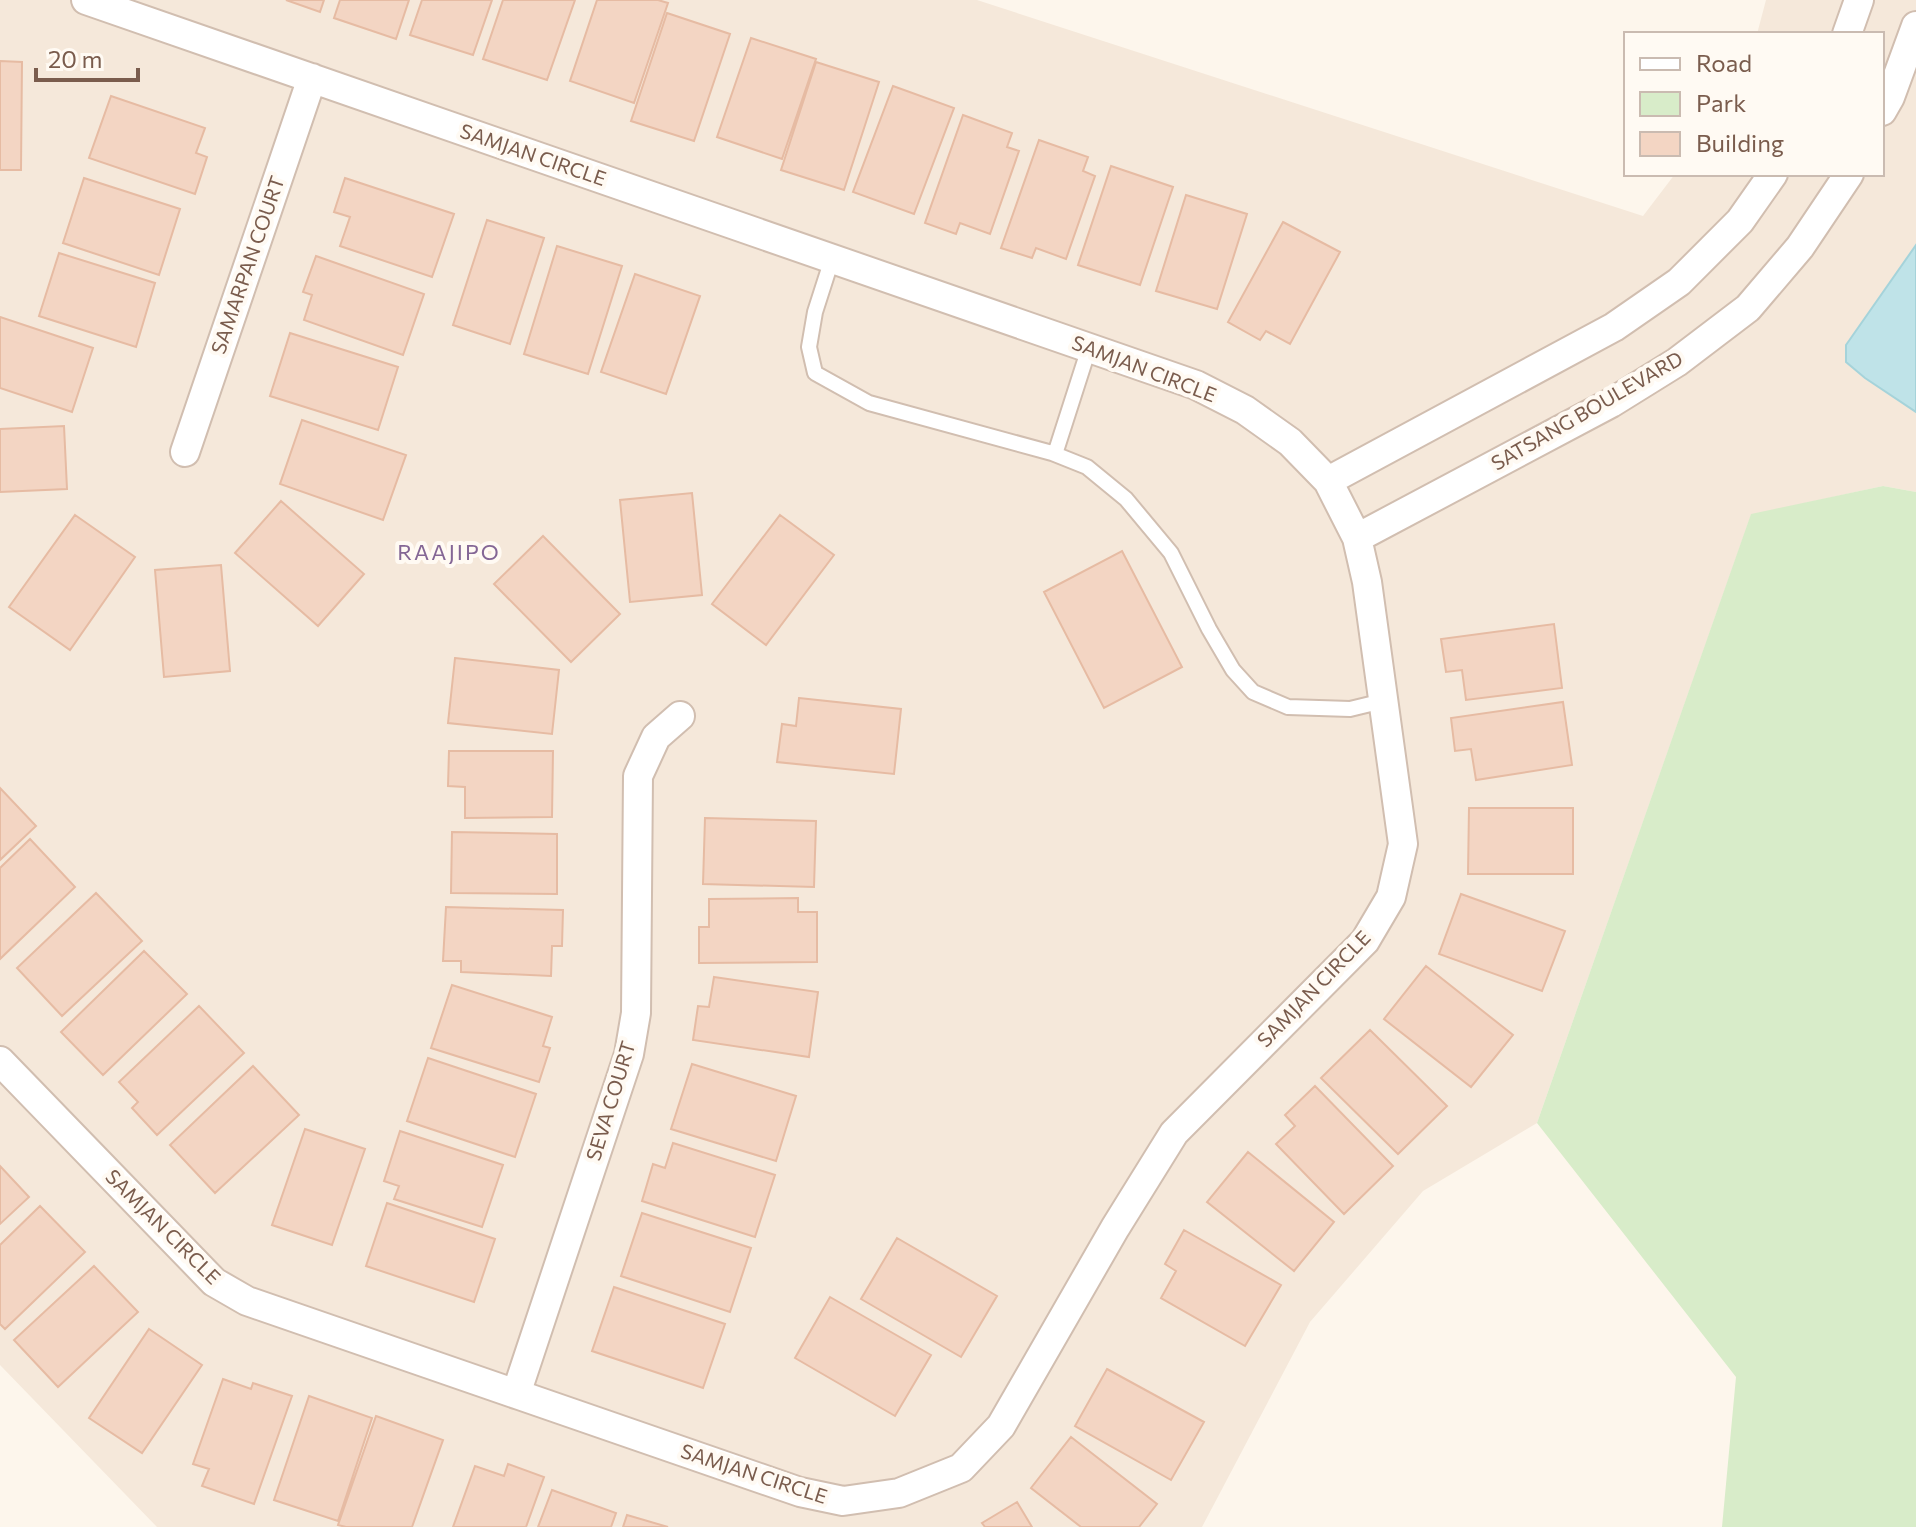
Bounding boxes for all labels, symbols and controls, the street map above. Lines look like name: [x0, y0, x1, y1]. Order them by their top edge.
scale bar: [36, 32, 138, 82]
legend: [1624, 32, 1884, 176]
text: 20 m: [48, 44, 102, 73]
text: Road: [1696, 48, 1752, 77]
text: Park: [1696, 88, 1746, 117]
street label: SAMJAN CIRCLE: [457, 118, 609, 190]
text: Building: [1696, 128, 1784, 157]
street label: SAMARPAN COURT: [205, 172, 289, 357]
street label: SAMJAN CIRCLE: [1069, 330, 1220, 407]
street label: SATSANG BOULEVARD: [1486, 345, 1687, 475]
district label: RAAJIPO: [397, 538, 501, 565]
street label: SAMJAN CIRCLE: [1252, 925, 1375, 1052]
street label: SEVA COURT: [580, 1038, 640, 1163]
street label: SAMJAN CIRCLE: [101, 1164, 226, 1289]
street label: SAMJAN CIRCLE: [678, 1438, 831, 1508]

